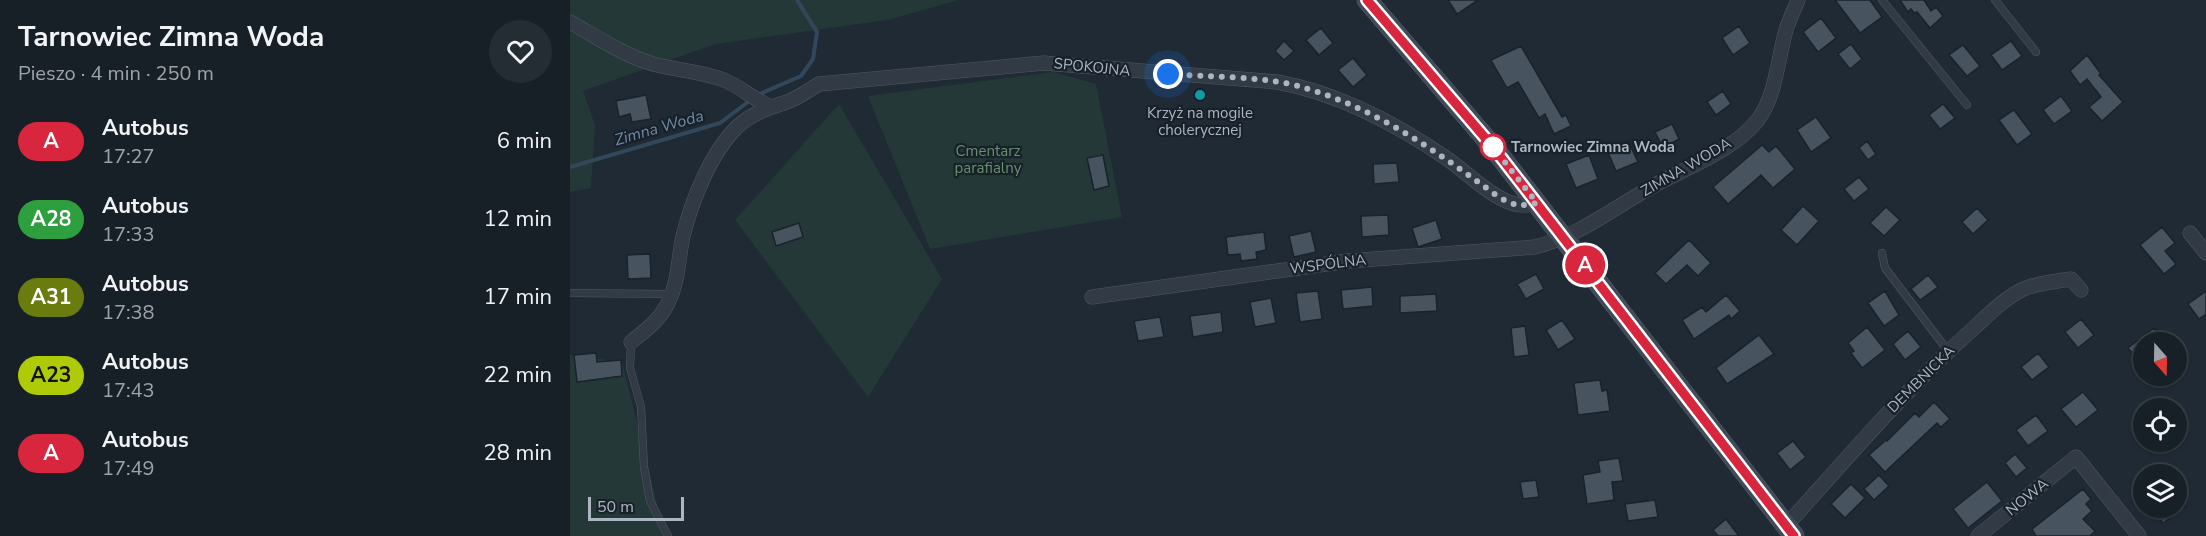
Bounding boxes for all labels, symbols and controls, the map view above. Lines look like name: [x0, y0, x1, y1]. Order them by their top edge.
text: Tarnowiec Zimna Woda: [18, 18, 324, 56]
button: heart: [489, 20, 552, 83]
street label: SPOKOJNA: [1053, 53, 1131, 81]
your location: [1153, 59, 1183, 89]
text: Pieszo · 4 min · 250 m: [18, 60, 214, 87]
marker: Krzyż na mogile cholerycznej: [1193, 88, 1207, 102]
place label: Krzyż na mogile cholerycznej: [1147, 103, 1253, 140]
water label: Zimna Woda: [612, 105, 706, 151]
text: Autobus: [102, 113, 189, 143]
text: 6 min: [497, 126, 552, 156]
text: A: [43, 127, 59, 155]
street label: ZIMNA WODA: [1637, 133, 1735, 201]
marker: Tarnowiec Zimna Woda: [1480, 134, 1506, 160]
place label: Tarnowiec Zimna Woda: [1511, 137, 1675, 157]
park label: Cmentarz parafialny: [955, 141, 1022, 178]
text: 17:27: [102, 143, 155, 170]
text: Autobus: [102, 191, 189, 221]
text: 12 min: [484, 204, 552, 234]
text: A28: [31, 205, 71, 233]
text: 17:33: [102, 221, 155, 248]
line badge: A: [1566, 246, 1604, 284]
street label: WSPÓLNA: [1289, 248, 1367, 279]
text: A: [1577, 251, 1593, 279]
text: Autobus: [102, 269, 189, 299]
text: 17 min: [484, 282, 552, 312]
text: A31: [31, 283, 71, 311]
text: 17:38: [102, 299, 155, 326]
north arrow: [2133, 332, 2187, 386]
map controls: [2133, 332, 2187, 518]
street label: DEMBNICKA: [1883, 341, 1959, 417]
text: Autobus: [102, 347, 189, 377]
text: 22 min: [484, 360, 552, 390]
text: A23: [31, 361, 71, 389]
text: 17:43: [102, 377, 155, 404]
button: locate: [2133, 398, 2187, 452]
text: Autobus: [102, 425, 189, 455]
text: 28 min: [484, 438, 552, 468]
text: A: [43, 439, 59, 467]
text: 17:49: [102, 455, 155, 482]
button: layers: [2133, 464, 2187, 518]
street label: NOWA: [2002, 474, 2052, 520]
scale bar: [588, 494, 684, 522]
text: 50 m: [597, 496, 634, 518]

